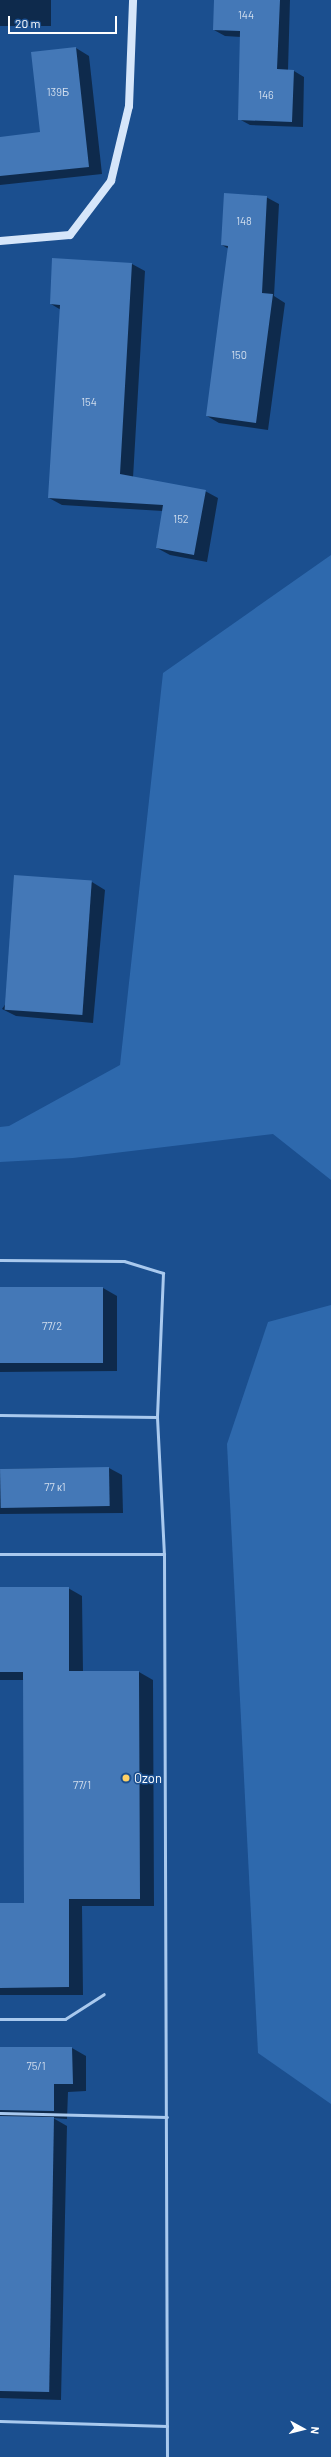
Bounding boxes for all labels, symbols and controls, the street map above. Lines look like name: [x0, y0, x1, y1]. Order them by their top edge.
scale bar: [10, 8, 119, 34]
house number: 144: [238, 8, 254, 22]
text: 20 m: [15, 16, 41, 30]
house number: 139Б: [47, 85, 69, 99]
house number: 146: [258, 88, 274, 102]
house number: 148: [236, 214, 252, 228]
house number: 150: [231, 348, 247, 362]
house number: 154: [81, 395, 97, 409]
house number: 152: [173, 512, 189, 526]
house number: 77/2: [42, 1319, 62, 1333]
house number: 77 к1: [44, 1480, 66, 1494]
place label: Ozon: [134, 1770, 162, 1786]
marker: Ozon: [121, 1773, 131, 1783]
house number: 77/1: [73, 1778, 91, 1792]
house number: 75/1: [26, 2059, 46, 2073]
north arrow: [283, 2409, 323, 2449]
text: N: [309, 2426, 322, 2435]

